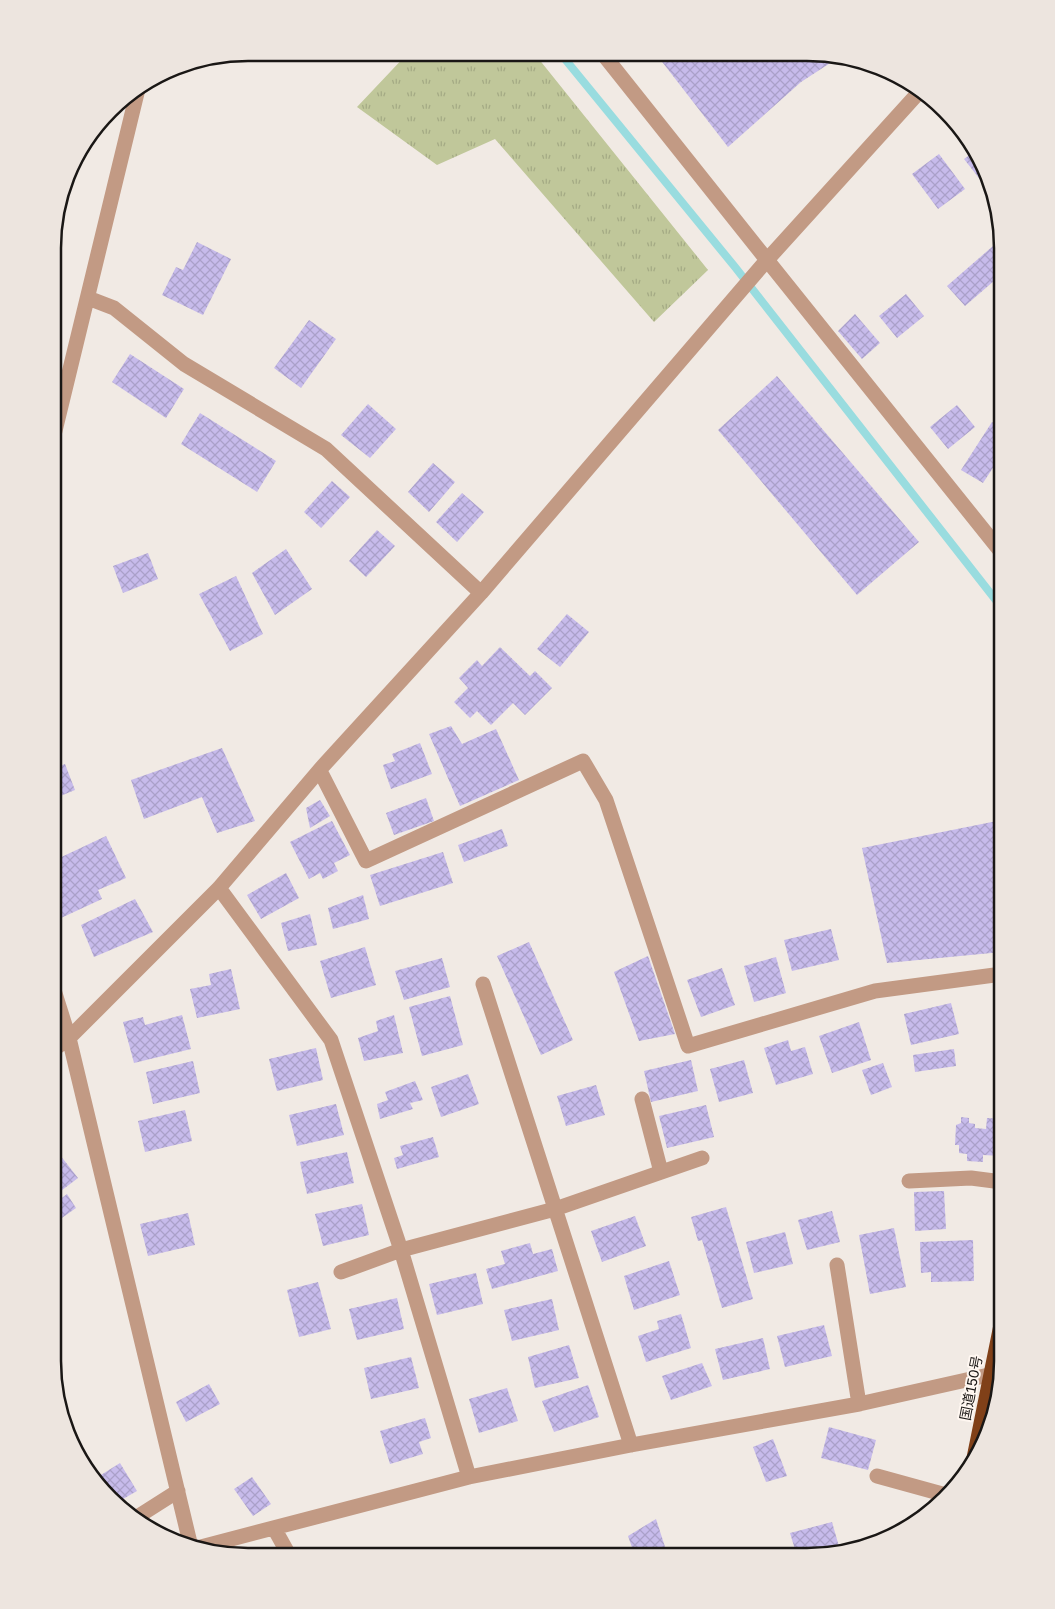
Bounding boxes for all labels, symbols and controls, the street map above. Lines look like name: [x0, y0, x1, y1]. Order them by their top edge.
street label: 国道150号: [956, 1354, 985, 1422]

